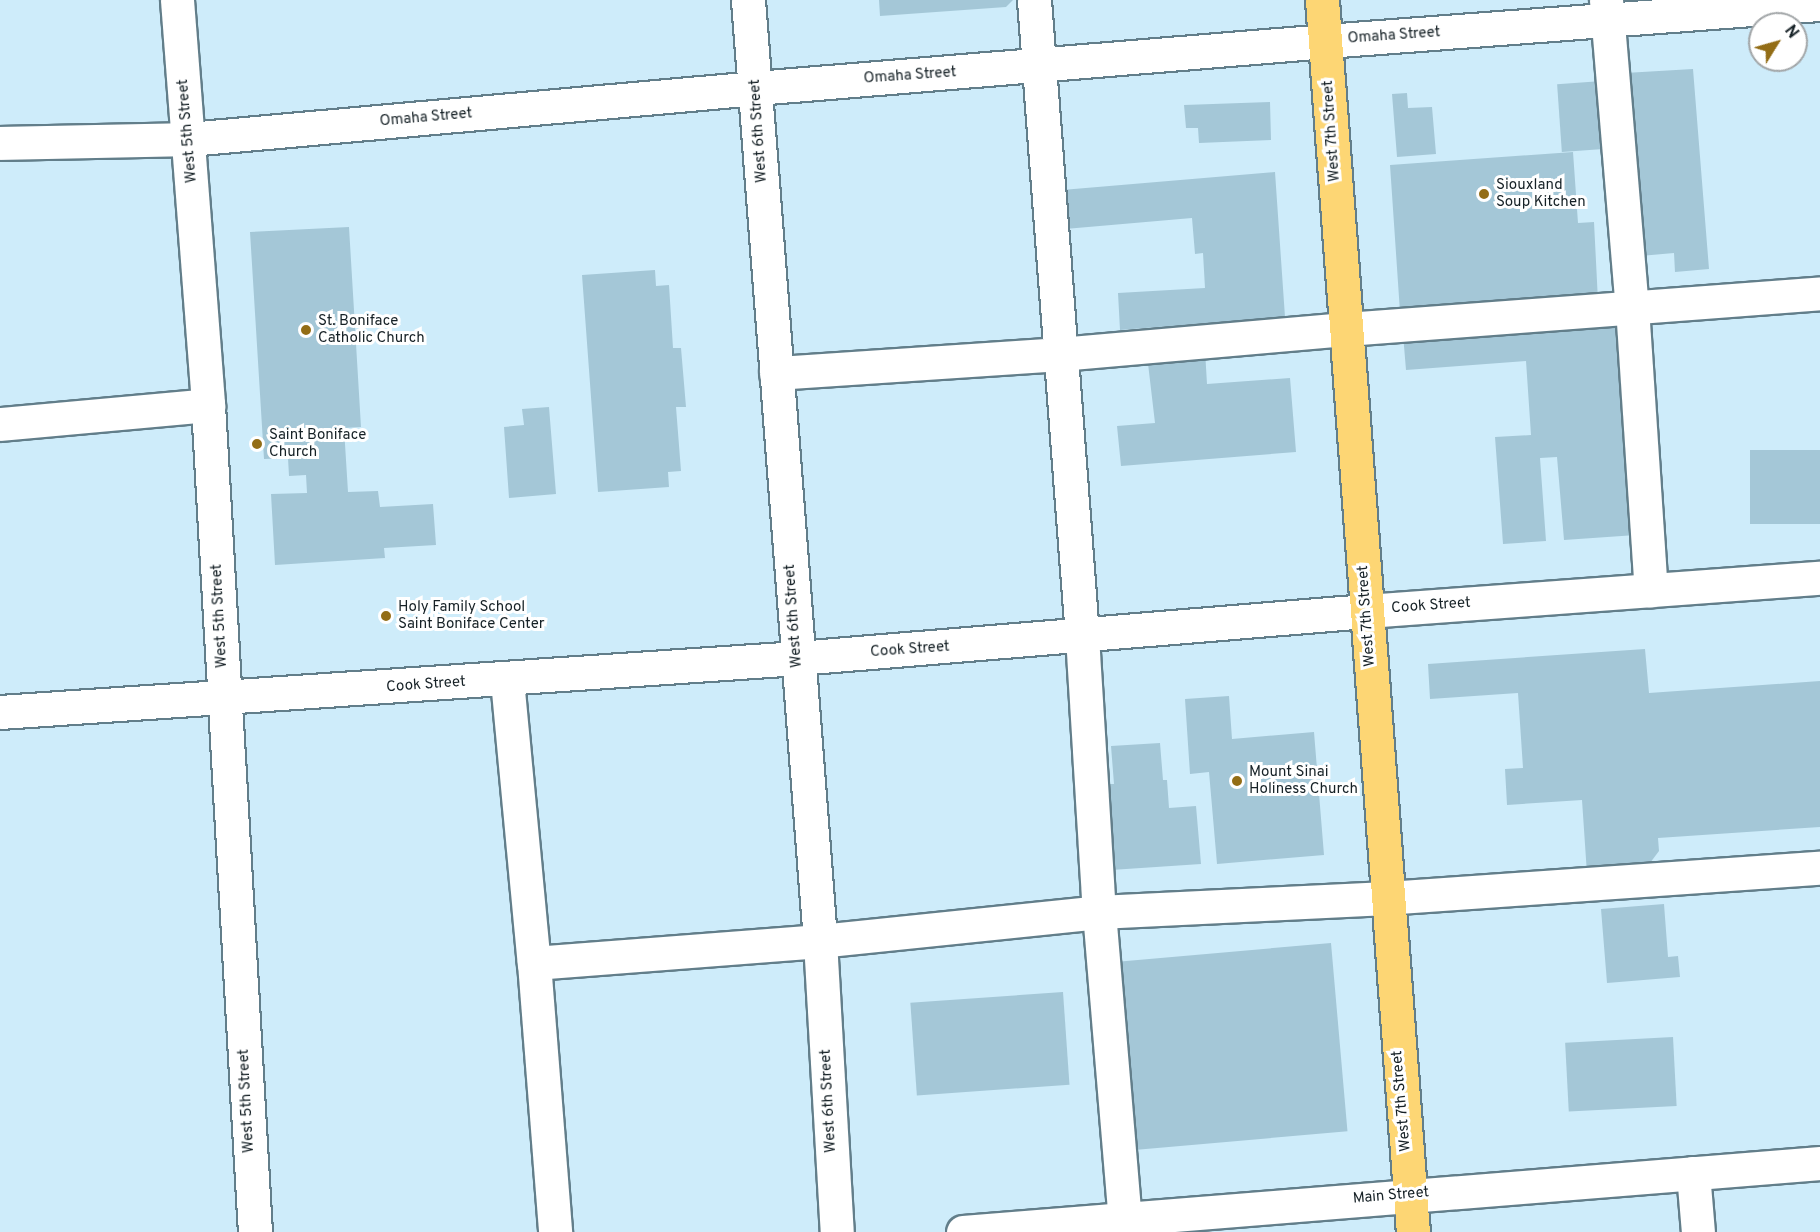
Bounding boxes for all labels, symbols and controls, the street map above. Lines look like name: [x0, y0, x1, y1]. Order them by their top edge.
north arrow: [1748, 12, 1808, 72]
text: N: [1779, 22, 1802, 43]
street label: Omaha Street: [1347, 24, 1441, 48]
street label: Omaha Street: [863, 64, 957, 88]
street label: West 5th Street: [174, 78, 202, 184]
street label: West 6th Street: [746, 79, 772, 183]
street label: West 7th Street: [1319, 79, 1345, 183]
street label: Omaha Street: [379, 105, 473, 131]
place label: Siouxland Soup Kitchen: [1496, 176, 1586, 211]
marker: Siouxland Soup Kitchen: [1477, 187, 1491, 201]
place label: St. Boniface Catholic Church: [318, 312, 425, 347]
marker: St. Boniface Catholic Church: [299, 323, 313, 337]
place label: Saint Boniface Church: [269, 426, 366, 461]
marker: Saint Boniface Church: [250, 437, 264, 451]
street label: West 5th Street: [208, 563, 232, 669]
street label: West 6th Street: [781, 564, 807, 668]
street label: West 7th Street: [1354, 564, 1380, 668]
street label: Cook Street: [1391, 594, 1471, 618]
place label: Holy Family School Saint Boniface Center: [398, 598, 545, 633]
marker: Holy Family School Saint Boniface Center: [379, 609, 393, 623]
street label: Cook Street: [870, 638, 950, 662]
street label: Cook Street: [386, 673, 466, 697]
place label: Mount Sinai Holiness Church: [1249, 763, 1358, 798]
marker: Mount Sinai Holiness Church: [1230, 774, 1244, 788]
street label: West 5th Street: [235, 1048, 259, 1154]
street label: West 6th Street: [817, 1049, 841, 1153]
street label: West 7th Street: [1389, 1049, 1415, 1153]
street label: Main Street: [1352, 1184, 1430, 1208]

